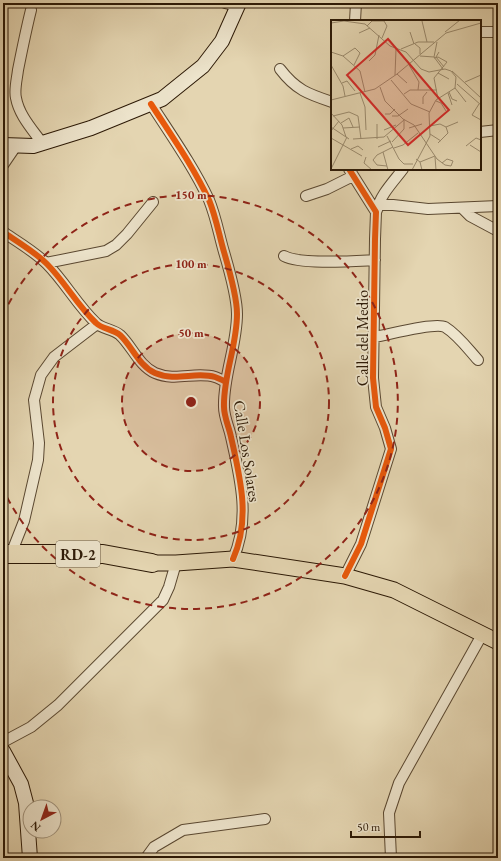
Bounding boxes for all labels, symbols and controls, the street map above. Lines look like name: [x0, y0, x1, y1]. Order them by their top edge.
inset map: [331, 20, 481, 170]
text: 150 m: [175, 187, 207, 203]
text: 100 m: [175, 256, 207, 272]
street label: Calle del Medio: [352, 290, 373, 386]
text: 50 m: [178, 325, 204, 341]
centre of rings: [184, 395, 198, 409]
street label: Calle Los Solares: [229, 399, 265, 503]
road number: RD-2: [56, 541, 100, 567]
north arrow: [22, 799, 62, 839]
scale bar: [351, 813, 420, 839]
text: N: [27, 818, 43, 835]
text: 50 m: [357, 819, 381, 835]

